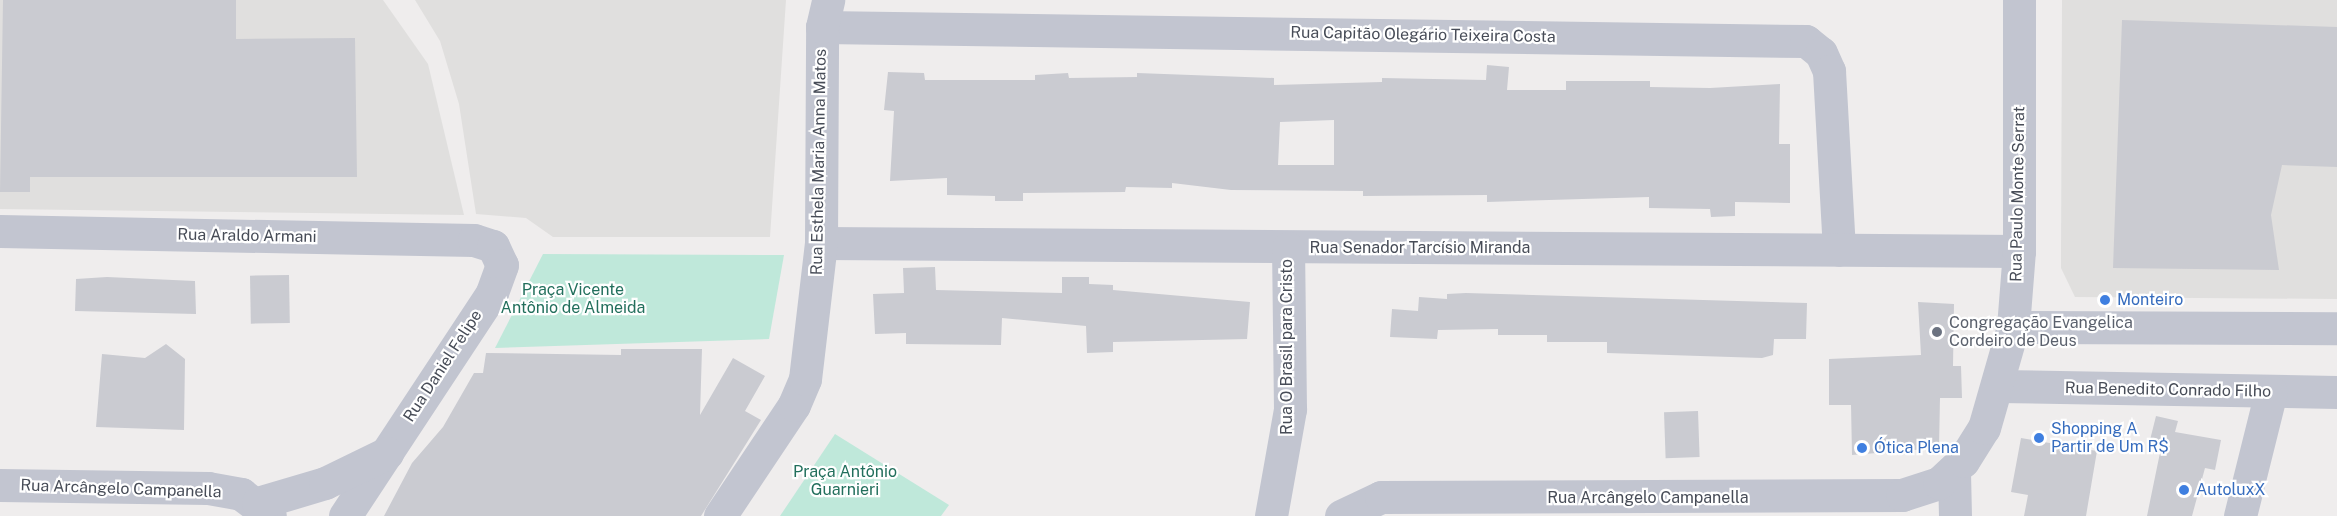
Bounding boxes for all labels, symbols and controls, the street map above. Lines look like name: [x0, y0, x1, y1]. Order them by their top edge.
street label: Rua Capitão Olegário Teixeira Costa: [1290, 23, 1556, 47]
street label: Rua Esthela Maria Anna Matos: [807, 49, 831, 275]
street label: Rua Paulo Monte Serrat: [2007, 106, 2029, 282]
street label: Rua Araldo Armani: [177, 225, 317, 247]
street label: Rua Senador Tarcísio Miranda: [1310, 238, 1530, 258]
street label: Rua O Brasil para Cristo: [1277, 259, 1297, 435]
park label: Praça Vicente Antônio de Almeida: [500, 280, 646, 318]
place label: Monteiro: [2117, 290, 2183, 310]
marker: Monteiro: [2098, 293, 2112, 307]
street label: Rua Daniel Felipe: [400, 307, 486, 425]
place label: Congregação Evangelica Cordeiro de Deus: [1949, 313, 2133, 351]
marker: Congregação Evangelica Cordeiro de Deus: [1930, 325, 1944, 339]
street label: Rua Benedito Conrado Filho: [2065, 379, 2271, 401]
place label: Shopping A Partir de Um R$: [2051, 419, 2169, 457]
marker: Shopping A Partir de Um R$: [2032, 431, 2046, 445]
place label: Ótica Plena: [1874, 438, 1959, 458]
marker: Ótica Plena: [1855, 441, 1869, 455]
park label: Praça Antônio Guarnieri: [793, 462, 897, 500]
street label: Rua Arcângelo Campanella: [20, 476, 222, 502]
place label: AutoluxX: [2196, 480, 2265, 500]
marker: AutoluxX: [2177, 483, 2191, 497]
street label: Rua Arcângelo Campanella: [1547, 488, 1749, 508]

